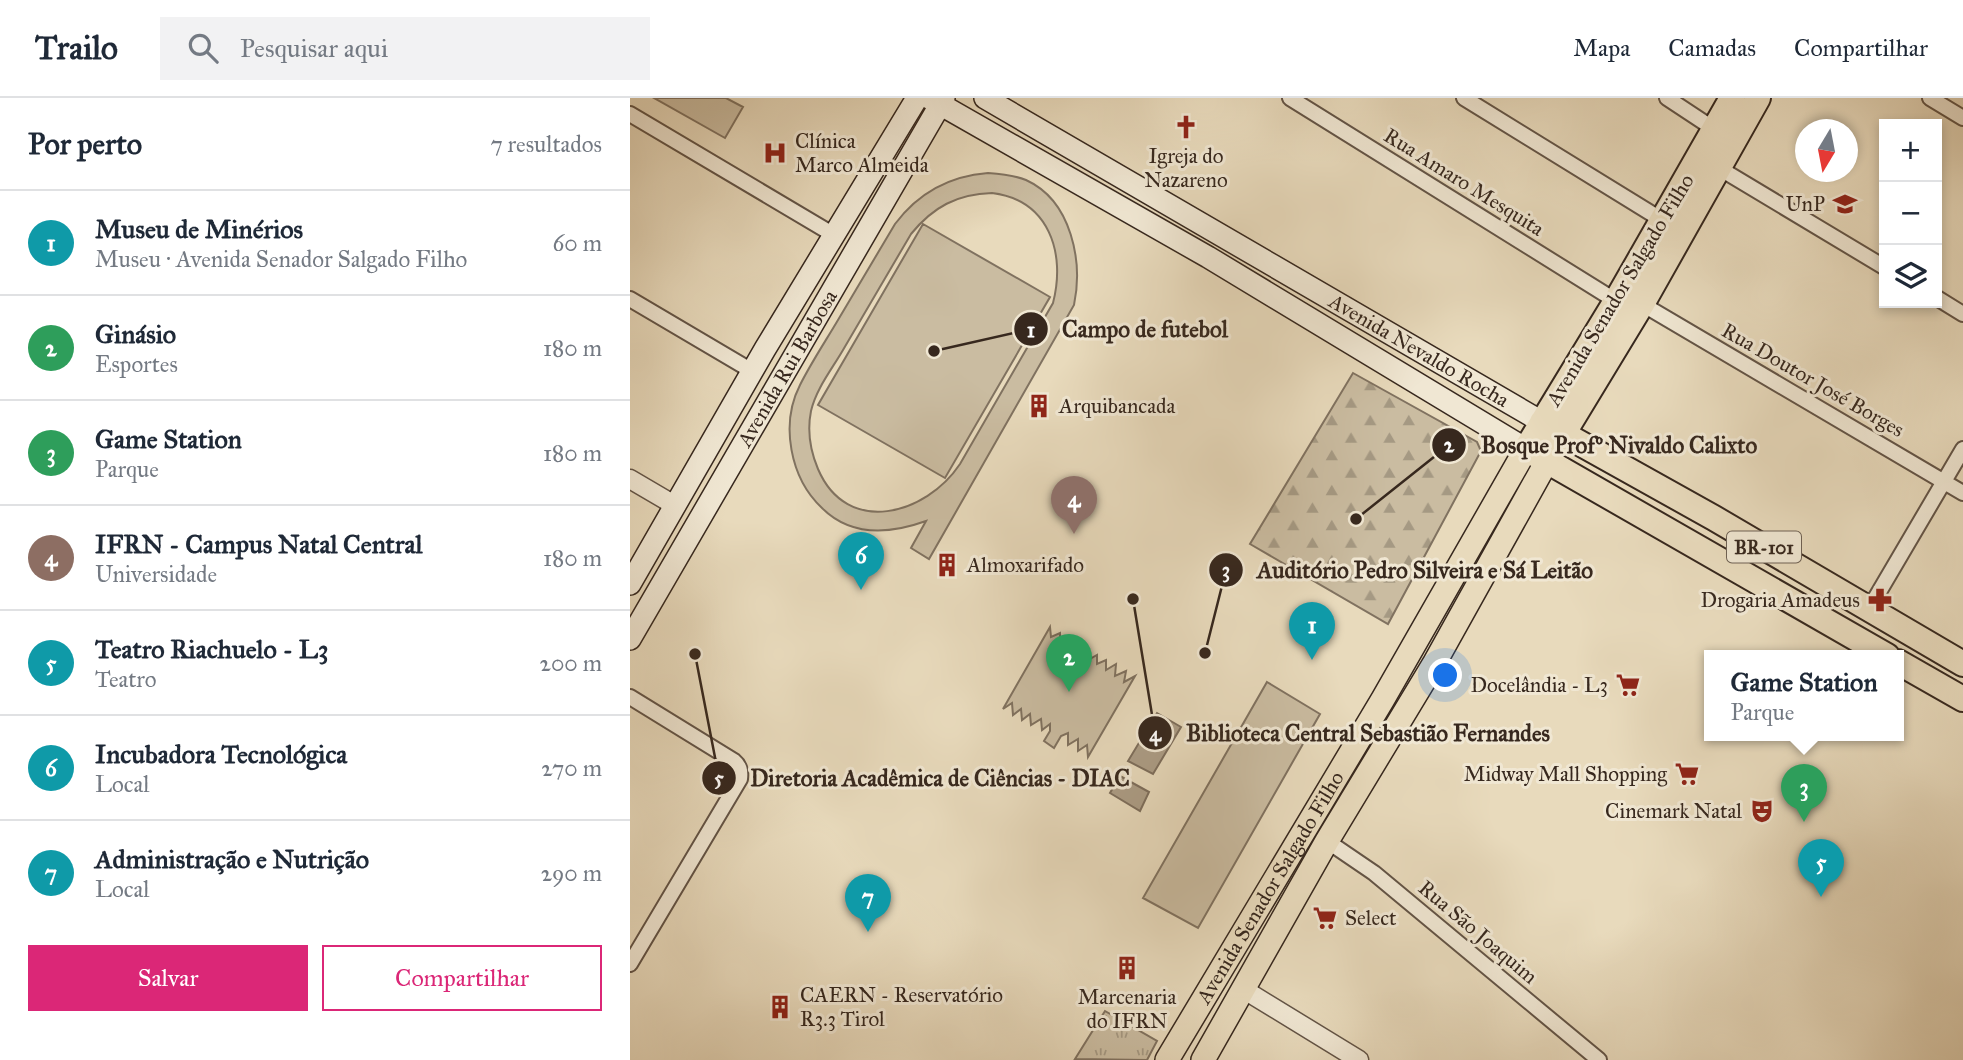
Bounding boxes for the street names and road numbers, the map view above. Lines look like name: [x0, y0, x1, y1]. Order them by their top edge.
street label: Rua Amaro Mesquita: [1379, 122, 1549, 242]
street label: Avenida Senador Salgado Filho: [1540, 169, 1700, 412]
street label: Avenida Rui Barbosa: [731, 285, 843, 452]
street label: Avenida Nevaldo Rocha: [1323, 287, 1514, 413]
street label: Rua Doutor José Borges: [1717, 317, 1909, 443]
road number: BR-101: [1727, 531, 1801, 562]
street label: Avenida Senador Salgado Filho: [1190, 766, 1350, 1009]
street label: Rua São Joaquim: [1413, 875, 1543, 990]

